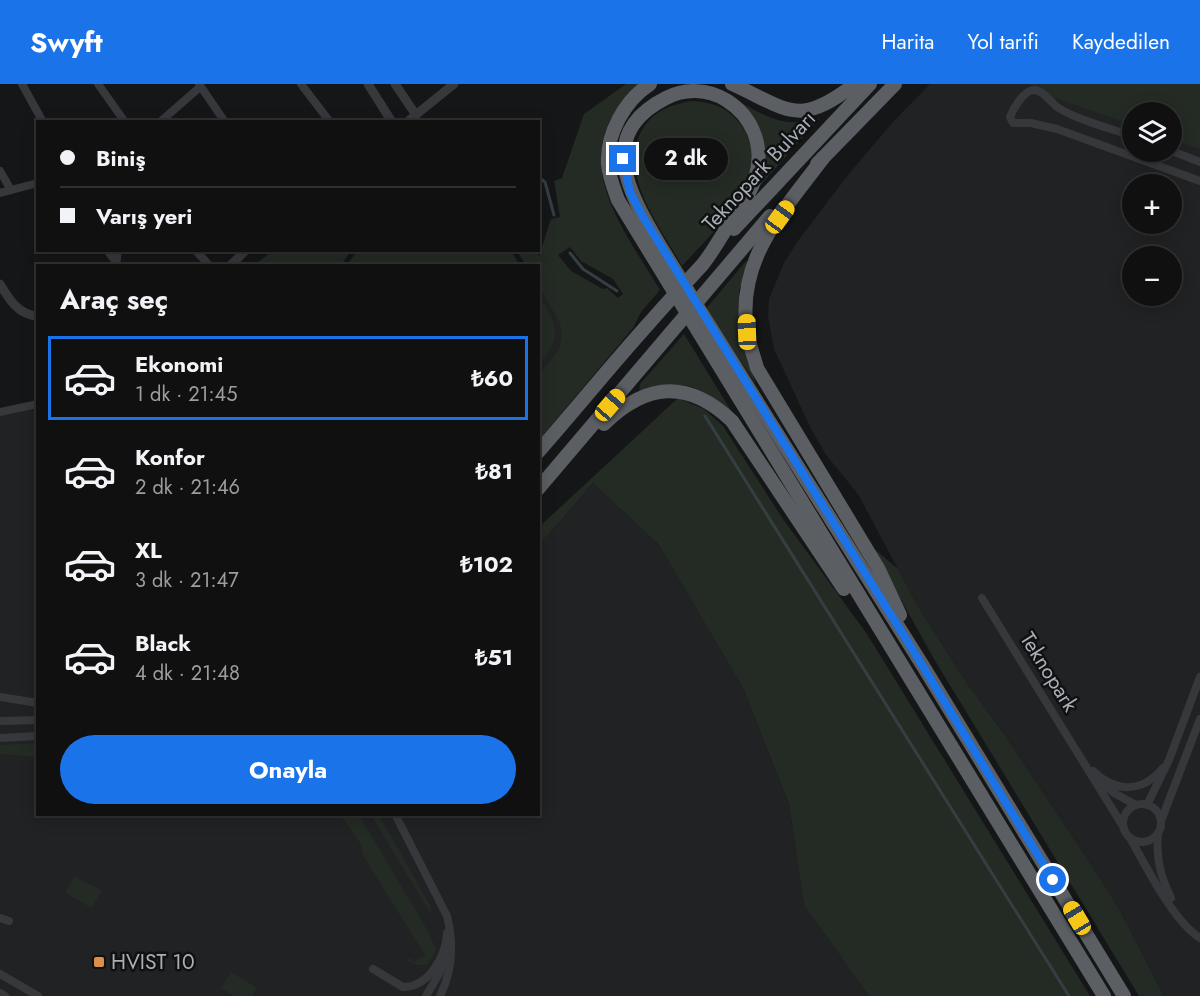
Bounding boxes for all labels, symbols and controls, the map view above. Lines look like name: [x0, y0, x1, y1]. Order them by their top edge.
text: Swyft: [30, 22, 103, 63]
text: Harita: [882, 27, 934, 57]
text: Yol tarifi: [967, 27, 1039, 57]
text: Kaydedilen: [1072, 27, 1170, 57]
map controls: [1122, 102, 1182, 306]
button: layers: [1122, 102, 1182, 162]
street label: Teknopark Bulvarı: [695, 104, 823, 238]
callout: 2 dk: [644, 138, 728, 180]
text: Biniş: [96, 142, 145, 174]
text: 2 dk: [665, 144, 708, 173]
route end: [609, 145, 636, 172]
button: +: [1122, 174, 1182, 234]
car: [762, 197, 798, 237]
text: Varış yeri: [96, 200, 192, 232]
button: −: [1122, 246, 1182, 306]
text: Araç seç: [60, 280, 168, 319]
car: [737, 314, 757, 350]
text: Ekonomi: [135, 348, 223, 380]
icon: car: [63, 351, 117, 405]
text: ₺60: [471, 362, 513, 394]
text: 1 dk · 21:45: [135, 380, 238, 409]
car: [591, 386, 629, 424]
text: Konfor: [135, 441, 205, 473]
icon: car: [63, 444, 117, 498]
text: ₺81: [475, 455, 513, 487]
text: 2 dk · 21:46: [135, 473, 240, 502]
text: XL: [135, 534, 162, 566]
icon: car: [63, 537, 117, 591]
text: ₺102: [460, 548, 513, 580]
text: 3 dk · 21:47: [135, 566, 239, 595]
street label: Teknopark: [1013, 626, 1086, 718]
text: Black: [135, 627, 191, 659]
icon: car: [63, 630, 117, 684]
text: ₺51: [475, 641, 513, 673]
text: 4 dk · 21:48: [135, 659, 240, 688]
button: Onayla: [60, 735, 516, 804]
route start: [1039, 866, 1066, 893]
car: [1060, 898, 1094, 938]
place label: HVIST 10: [111, 947, 195, 977]
marker: HVIST 10: [92, 955, 106, 969]

